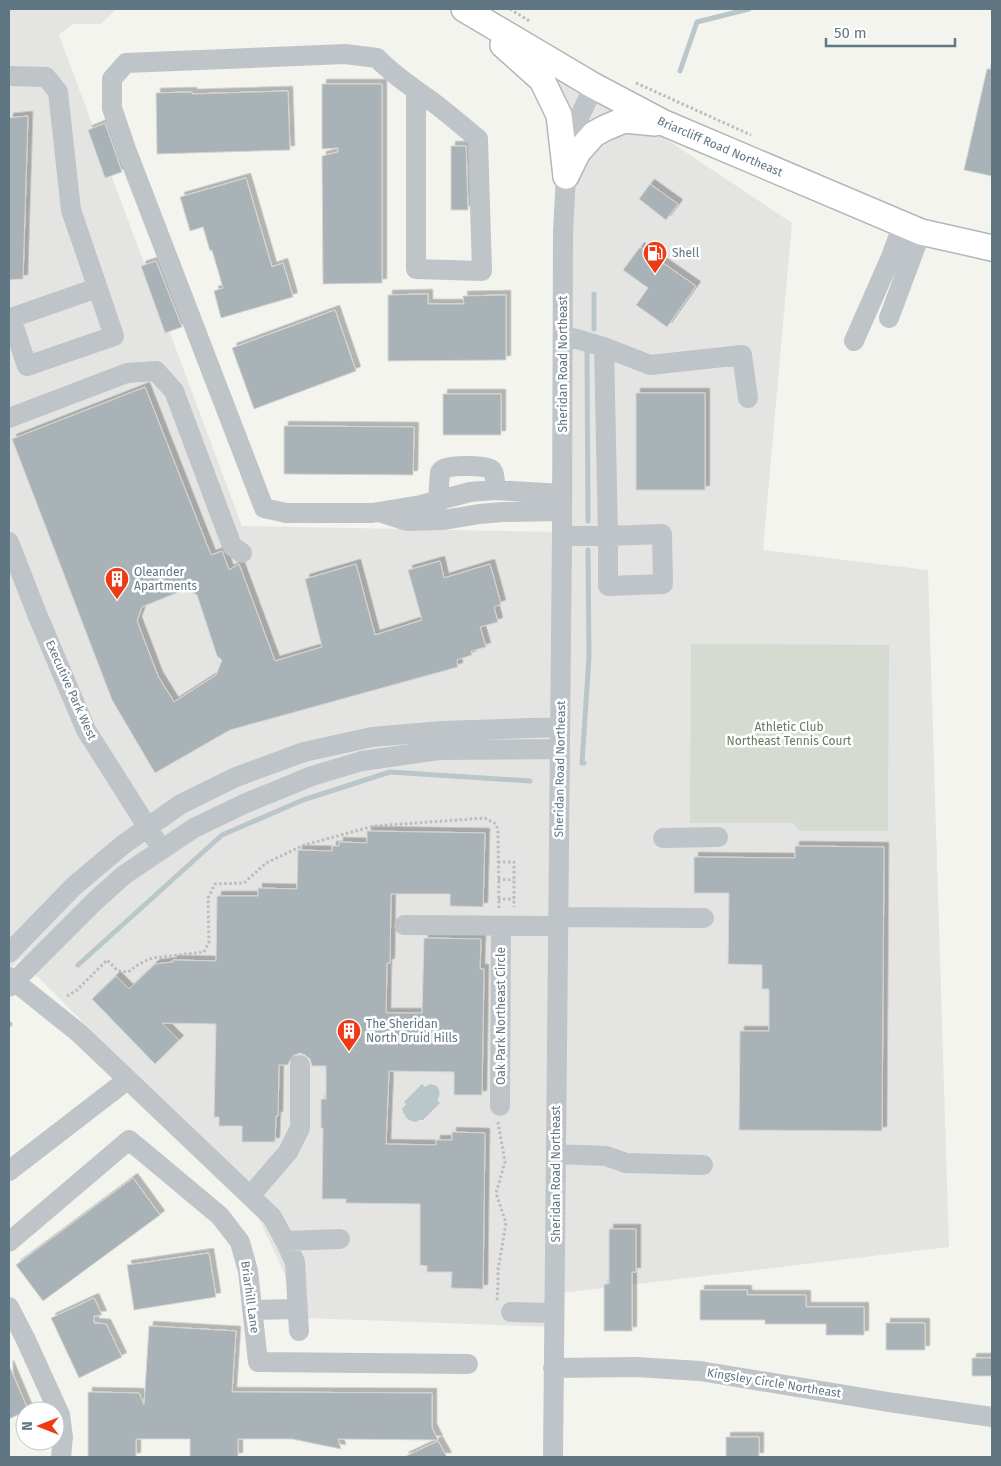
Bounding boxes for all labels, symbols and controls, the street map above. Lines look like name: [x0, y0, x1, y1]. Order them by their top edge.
scale bar: [826, 15, 955, 47]
text: 50 m: [834, 24, 867, 42]
street label: Briarcliff Road Northeast: [655, 114, 785, 180]
fuel station icon: Shell: [642, 240, 668, 274]
place label: Shell: [672, 246, 700, 260]
street label: Sheridan Road Northeast: [556, 295, 570, 432]
place label: Oleander Apartments: [134, 565, 198, 593]
building icon: Oleander Apartments: [104, 566, 130, 600]
street label: Executive Park West: [43, 638, 100, 743]
street label: Sheridan Road Northeast: [552, 700, 568, 838]
park label: Athletic Club Northeast Tennis Court: [727, 720, 852, 748]
street label: Oak Park Northeast Circle: [494, 947, 508, 1085]
place label: The Sheridan North Druid Hills: [366, 1017, 458, 1045]
building icon: The Sheridan North Druid Hills: [336, 1018, 362, 1052]
street label: Sheridan Road Northeast: [549, 1105, 563, 1242]
street label: Briarhill Lane: [238, 1260, 262, 1334]
street label: Kingsley Circle Northeast: [706, 1365, 843, 1401]
north arrow: [15, 1401, 65, 1451]
text: N: [19, 1421, 36, 1431]

